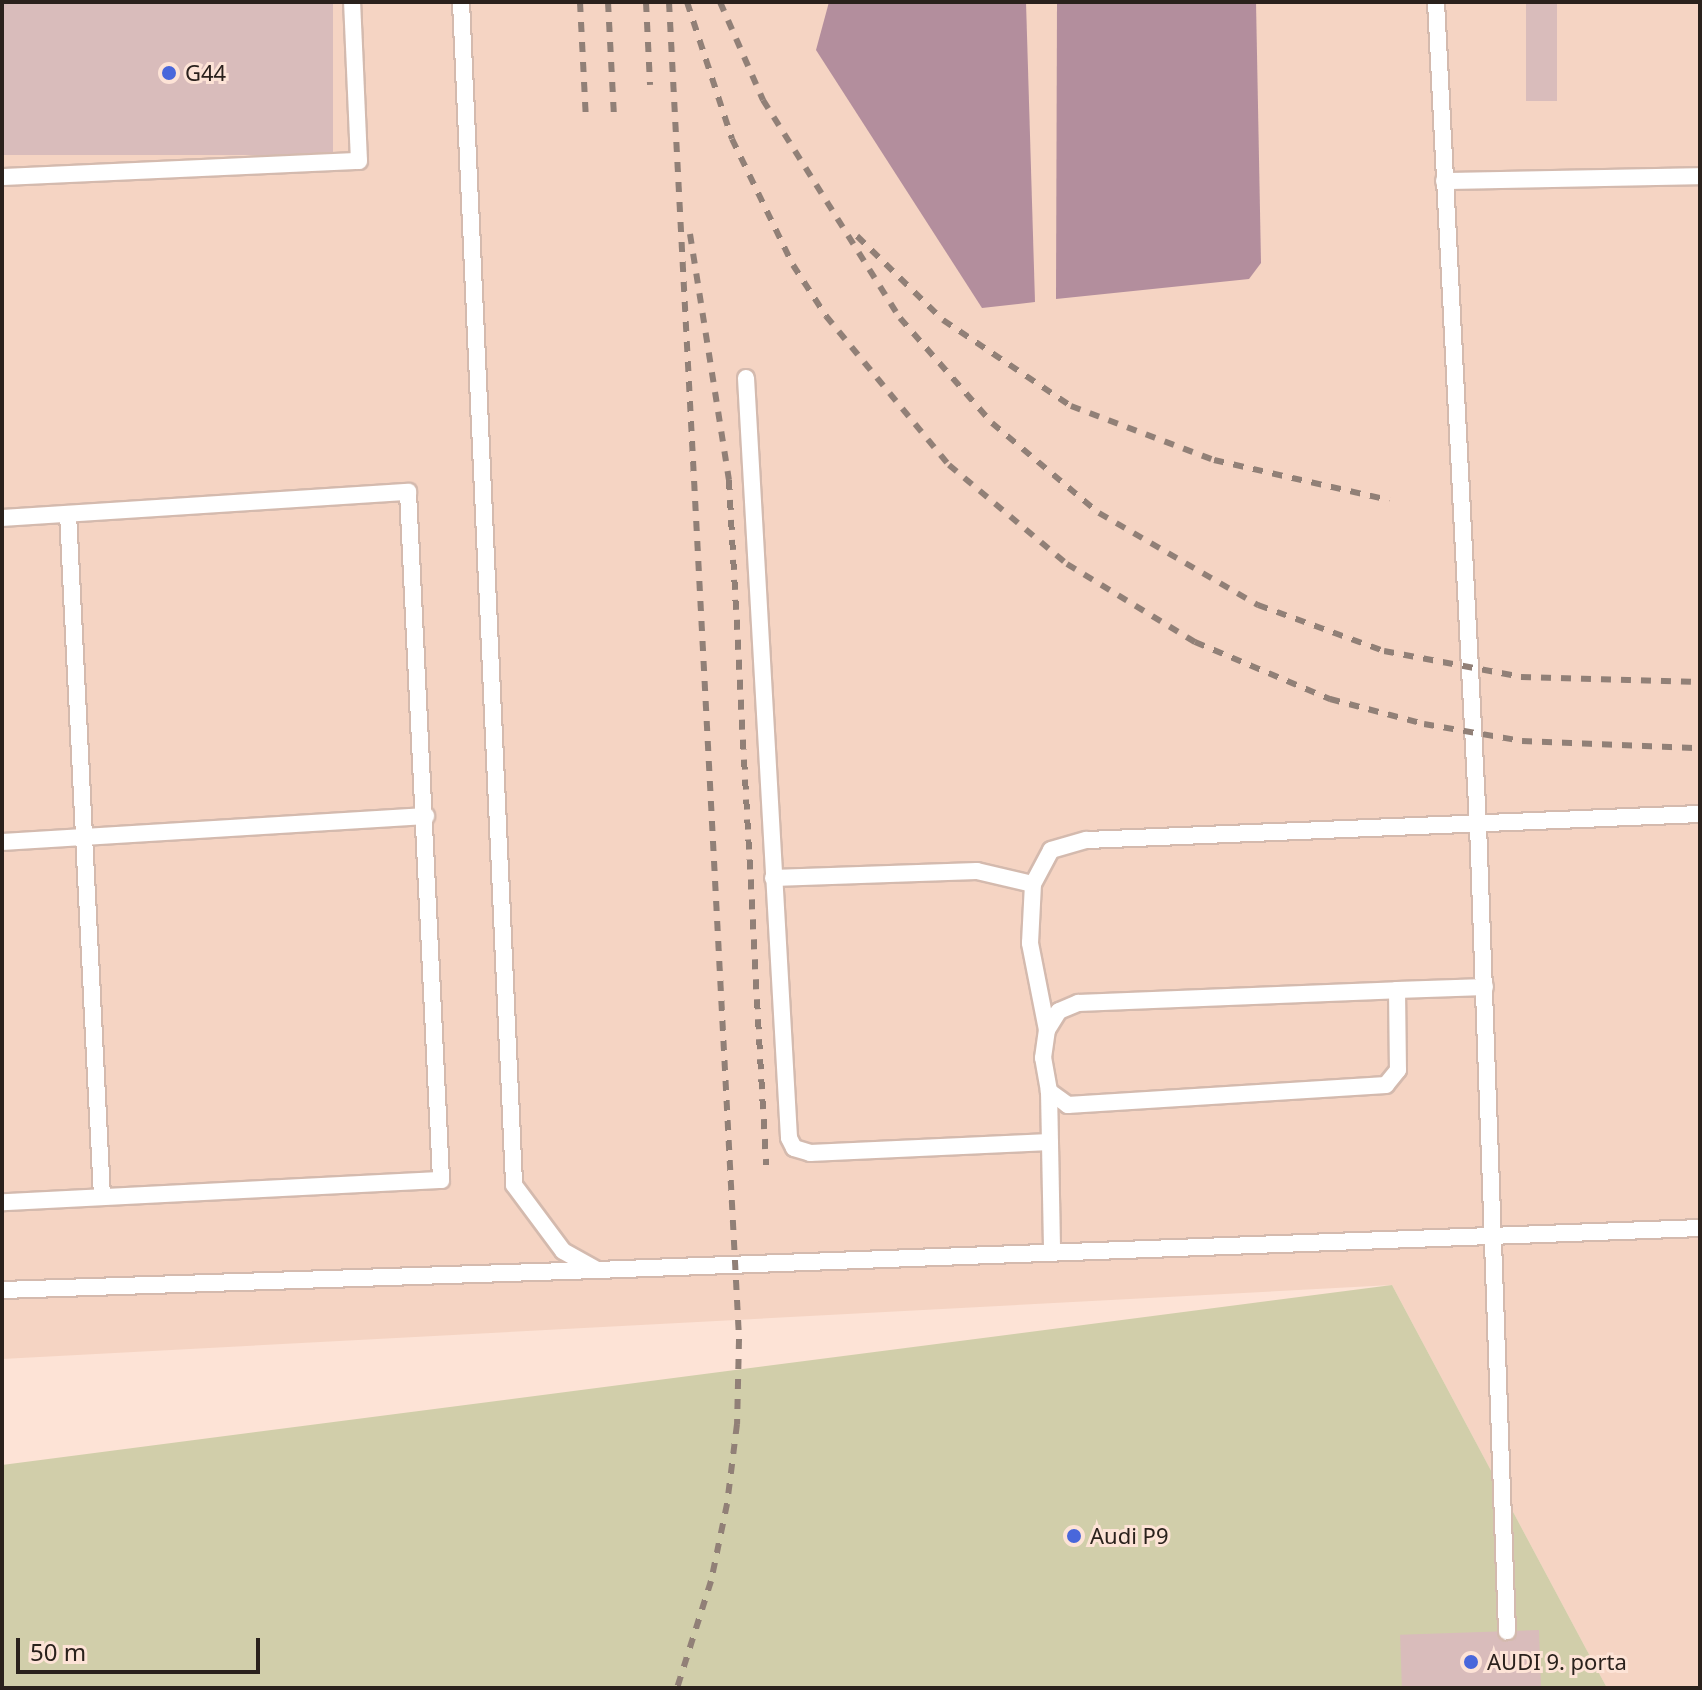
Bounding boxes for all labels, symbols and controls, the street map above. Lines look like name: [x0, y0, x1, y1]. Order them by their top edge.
place label: G44: [185, 60, 226, 86]
marker: G44: [160, 64, 178, 82]
place label: Audi P9: [1090, 1523, 1168, 1549]
marker: Audi P9: [1065, 1527, 1083, 1545]
scale bar: [20, 1622, 264, 1672]
text: 50 m: [30, 1635, 86, 1668]
place label: AUDI 9. porta: [1487, 1649, 1627, 1675]
marker: AUDI 9. porta: [1462, 1653, 1480, 1671]

